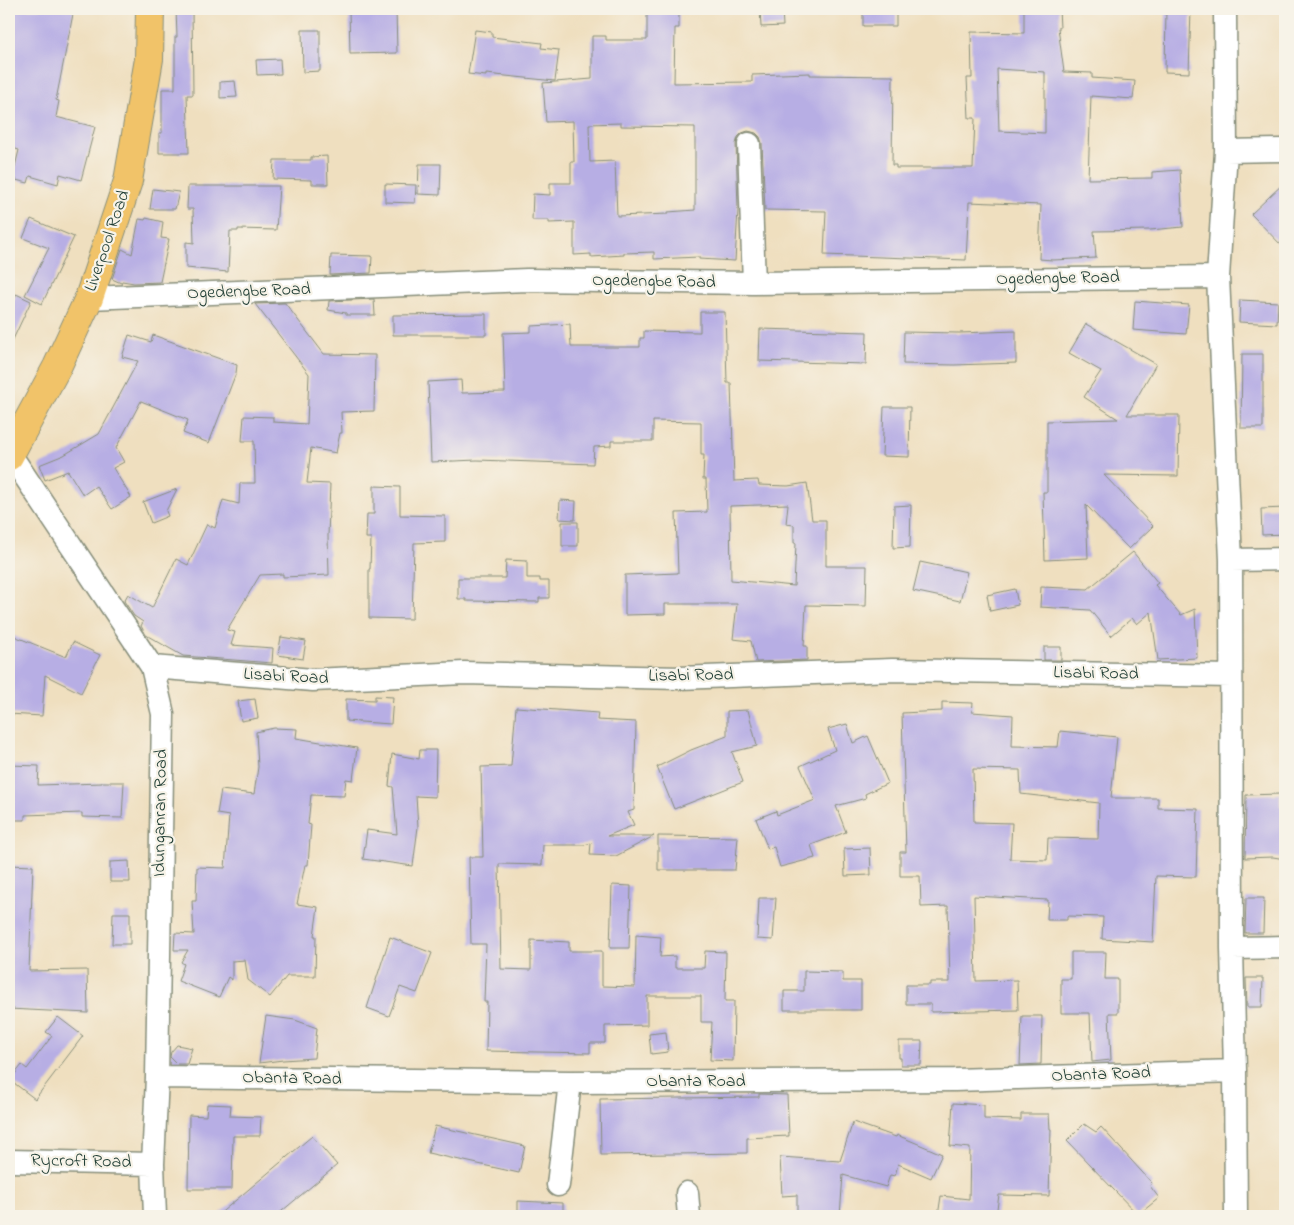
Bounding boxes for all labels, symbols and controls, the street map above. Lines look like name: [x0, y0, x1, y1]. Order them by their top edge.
street label: Liverpool Road: [79, 187, 137, 295]
street label: Ogedengbe Road: [996, 265, 1120, 294]
street label: Ogedengbe Road: [592, 268, 716, 297]
street label: Ogedengbe Road: [187, 277, 311, 308]
street label: Lisabi Road: [1053, 660, 1139, 688]
street label: Lisabi Road: [243, 662, 329, 692]
street label: Lisabi Road: [648, 662, 734, 690]
street label: Idunganran Road: [147, 749, 176, 877]
street label: Obanta Road: [1051, 1060, 1151, 1090]
street label: Obanta Road: [242, 1065, 342, 1093]
street label: Obanta Road: [646, 1069, 746, 1095]
street label: Rycroft Road: [30, 1148, 132, 1176]

